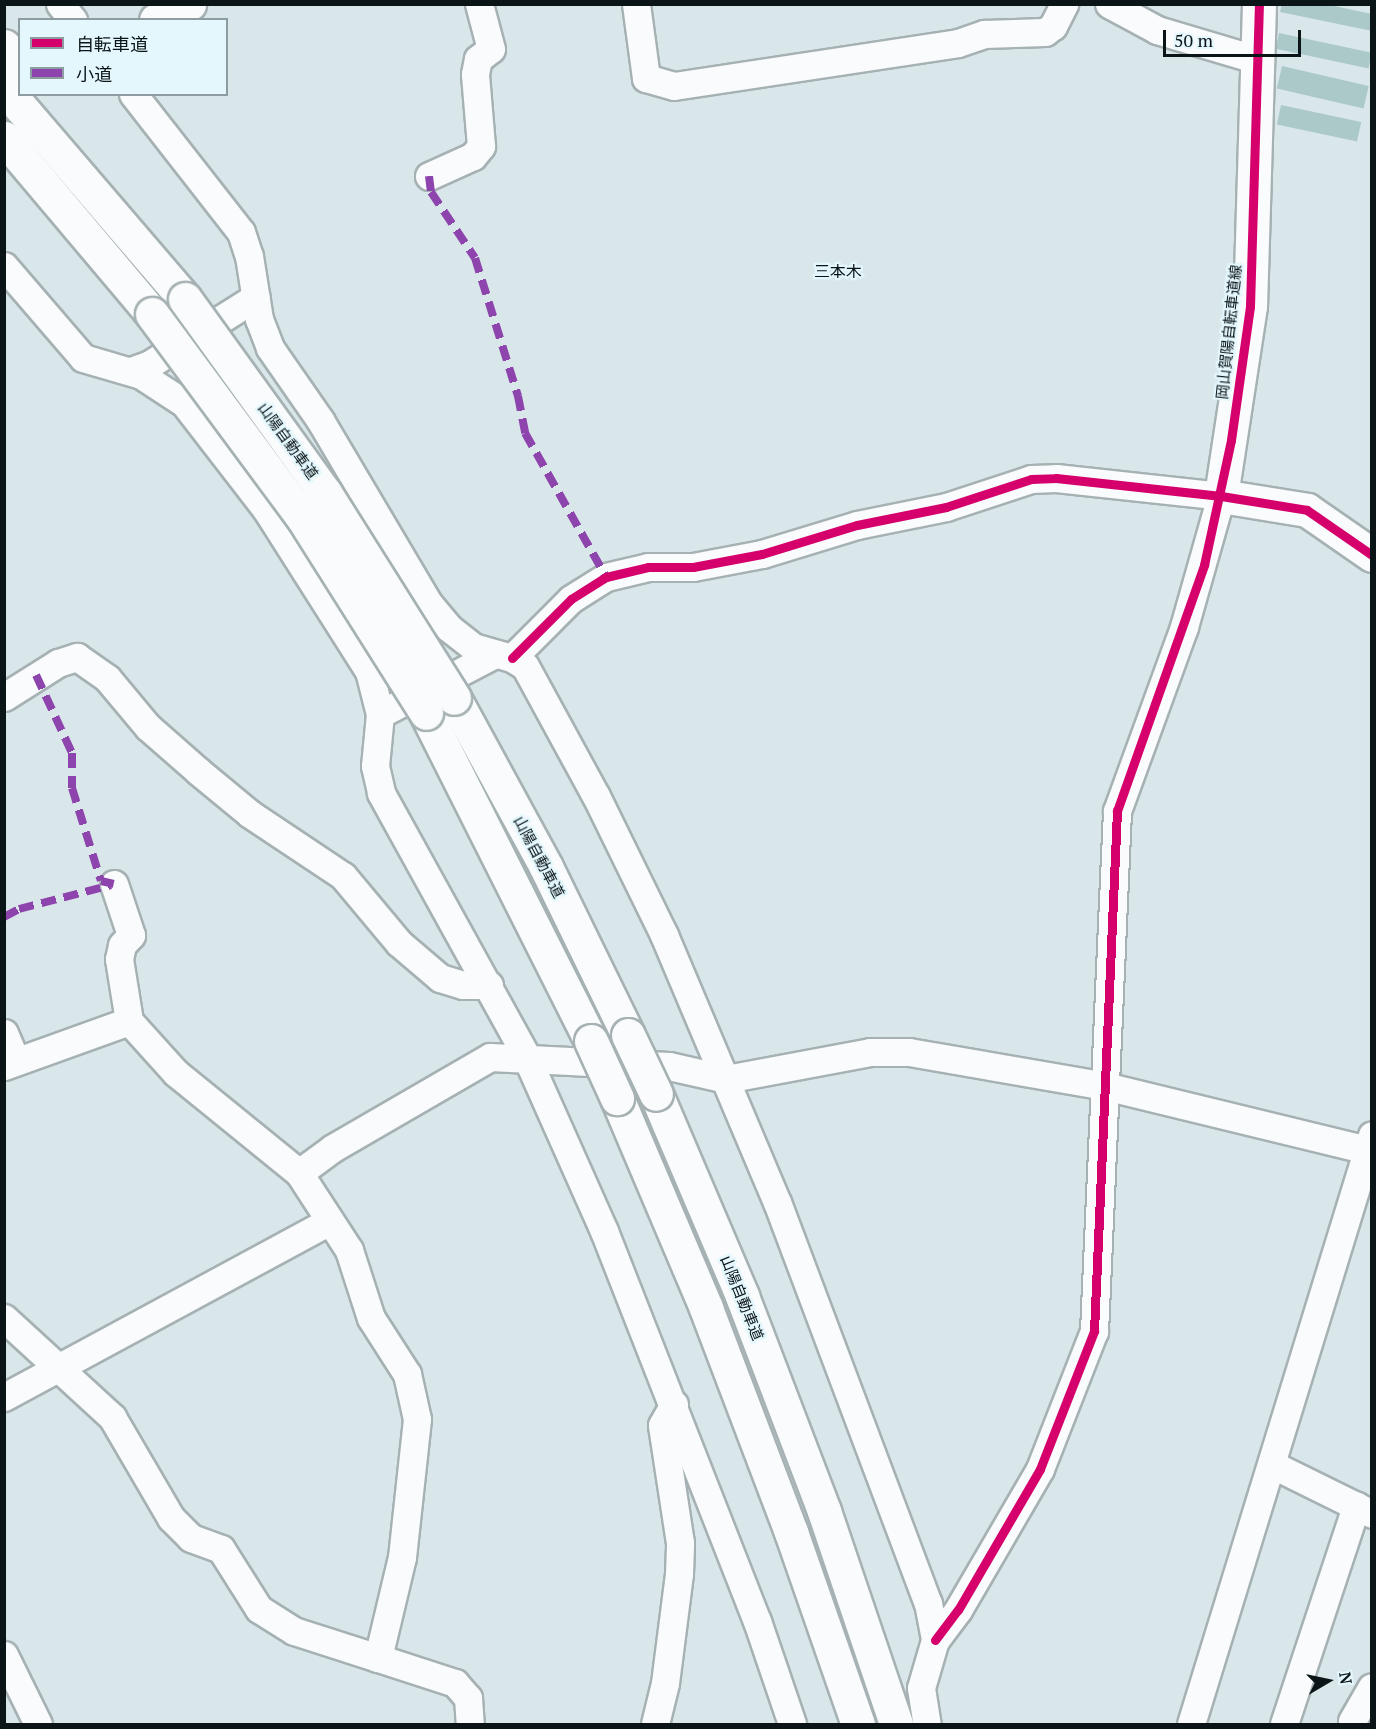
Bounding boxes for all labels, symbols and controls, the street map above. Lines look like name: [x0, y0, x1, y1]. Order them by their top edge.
legend: [18, 18, 228, 96]
scale bar: [1166, 18, 1304, 56]
text: 50 m: [1174, 28, 1213, 52]
text: 自転車道: [76, 32, 148, 56]
text: 小道: [76, 62, 112, 86]
district label: 三本木: [814, 261, 862, 281]
street label: 岡山賀陽自転車道線: [1213, 264, 1245, 400]
street label: 山陽自動車道: [254, 399, 322, 483]
street label: 山陽自動車道: [510, 813, 568, 901]
street label: 山陽自動車道: [717, 1253, 767, 1343]
north arrow: [1298, 1651, 1358, 1711]
text: N: [1334, 1670, 1358, 1686]

